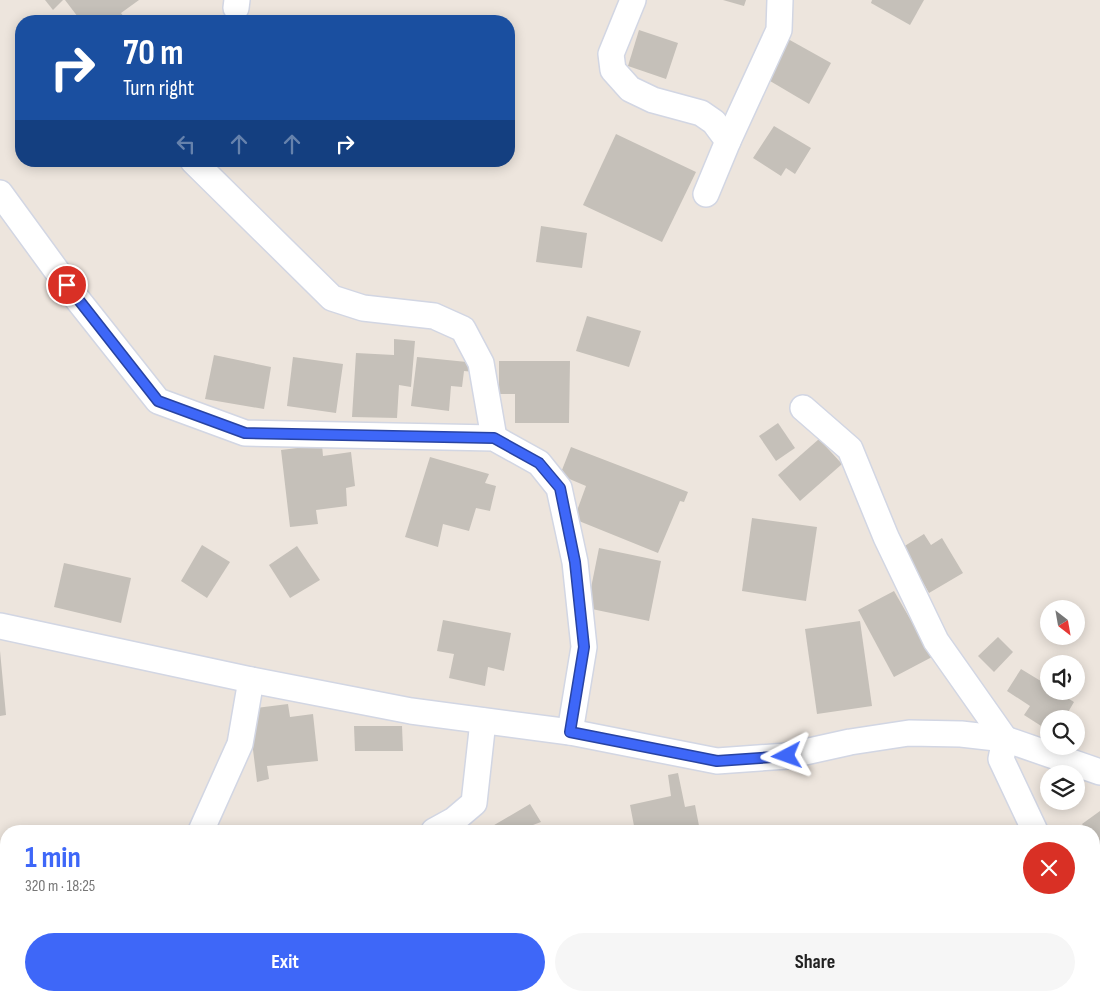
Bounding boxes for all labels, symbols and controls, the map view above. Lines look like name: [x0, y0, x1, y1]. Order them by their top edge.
text: 70 m: [123, 32, 183, 75]
icon: right: [40, 35, 105, 100]
text: Turn right: [123, 75, 194, 102]
icon: left: [172, 130, 200, 158]
icon: ahead: [225, 130, 253, 158]
icon: ahead: [278, 130, 306, 158]
icon: right: [331, 130, 359, 158]
pin: [46, 264, 88, 306]
icon: arrive: [53, 271, 81, 299]
north arrow: [1040, 600, 1085, 645]
map controls: [1040, 600, 1085, 810]
button: sound: [1040, 655, 1085, 700]
button: search: [1040, 710, 1085, 755]
position arrow: [760, 729, 812, 781]
button: layers: [1040, 765, 1085, 810]
text: 1 min: [25, 840, 81, 876]
button: close: [1023, 842, 1075, 894]
text: 320 m · 18:25: [25, 877, 95, 896]
button: Exit: [25, 933, 545, 991]
button: Share: [555, 933, 1075, 991]

